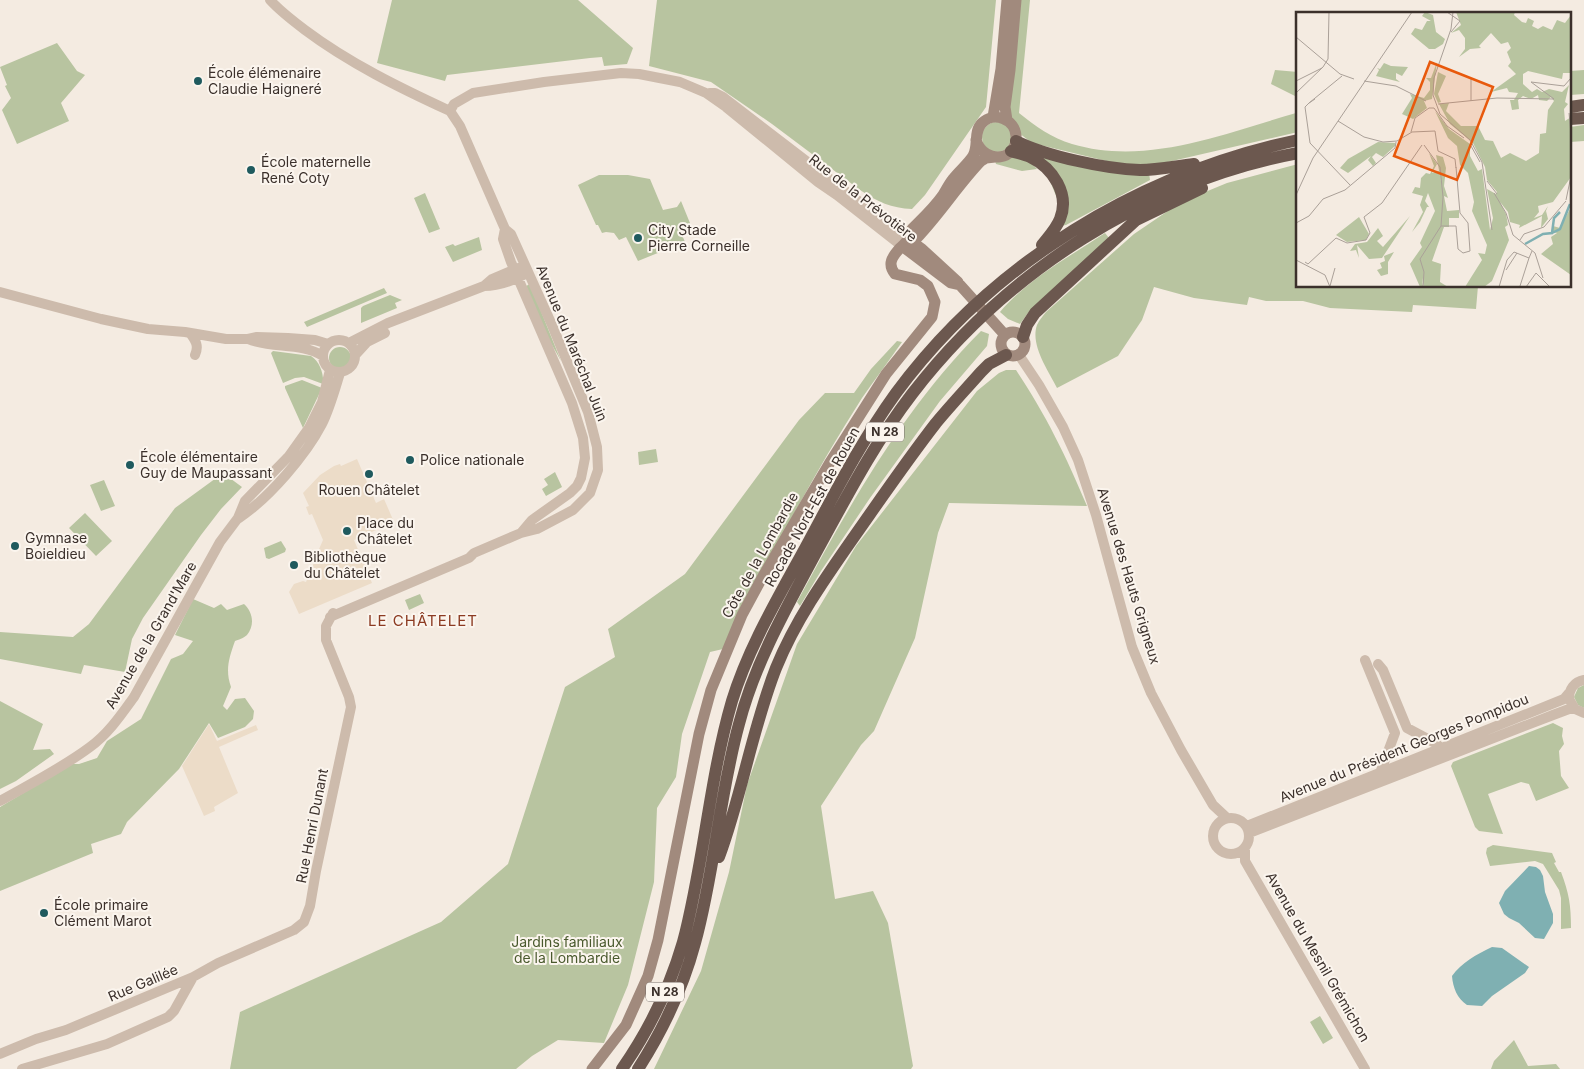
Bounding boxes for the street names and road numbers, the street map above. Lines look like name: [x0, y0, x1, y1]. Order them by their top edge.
street label: Rue de la Prévotière: [806, 150, 921, 245]
street label: Avenue du Maréchal Juin: [533, 262, 612, 423]
road number: N 28: [866, 422, 904, 442]
street label: Rocade Nord-Est de Rouen: [761, 424, 863, 589]
street label: Avenue des Hauts Grigneux: [1094, 486, 1165, 667]
street label: Côte de la Lombardie: [718, 489, 801, 621]
street label: Avenue de la Grand'Mare: [101, 558, 200, 711]
street label: Avenue du Président Georges Pompidou: [1277, 690, 1531, 805]
street label: Rue Henri Dunant: [292, 767, 331, 885]
street label: Avenue du Mesnil Grémichon: [1263, 869, 1374, 1045]
street label: Rue Galilée: [105, 960, 180, 1005]
road number: N 28: [646, 982, 684, 1002]

